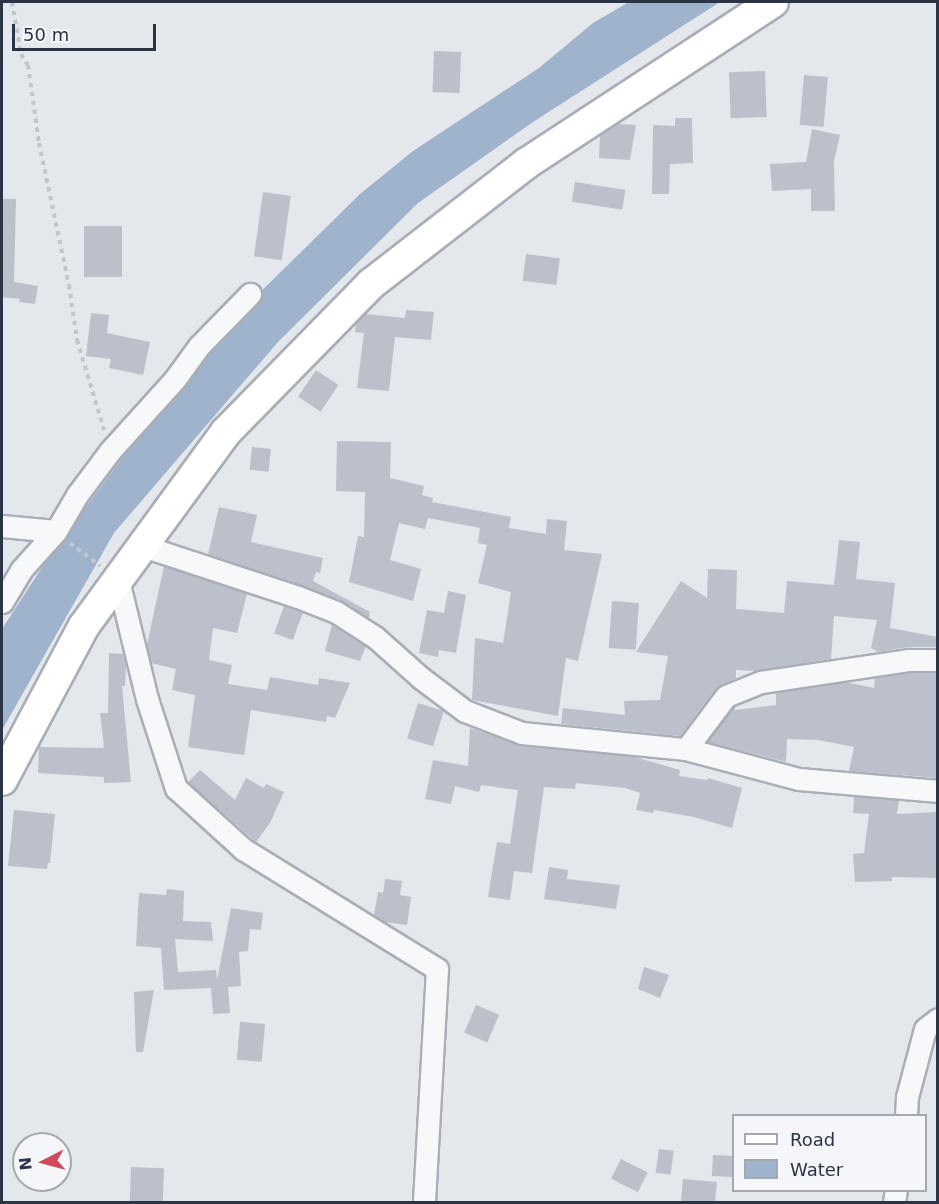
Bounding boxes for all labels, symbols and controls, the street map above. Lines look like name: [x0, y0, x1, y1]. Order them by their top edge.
scale bar: [15, 12, 159, 50]
text: 50 m: [23, 24, 69, 45]
legend: [732, 1114, 927, 1192]
text: Road: [790, 1129, 835, 1150]
north arrow: [12, 1132, 72, 1192]
text: N: [15, 1156, 36, 1171]
text: Water: [790, 1159, 843, 1180]

